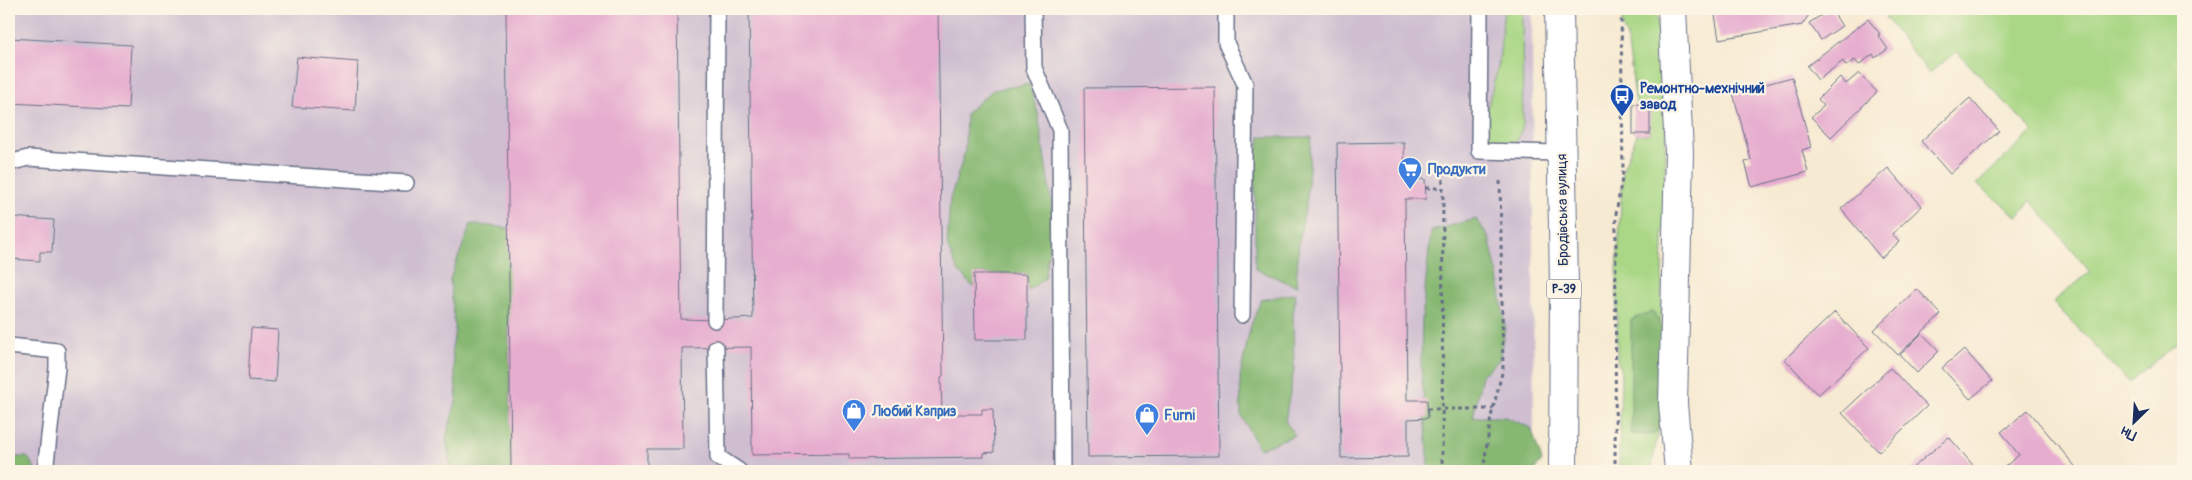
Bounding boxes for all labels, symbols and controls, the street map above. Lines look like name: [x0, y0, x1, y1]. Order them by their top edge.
place label: Ремонтно-мехнічний завод: [1640, 80, 1765, 113]
bus stop icon: Ремонтно-мехнічний завод: [1609, 83, 1635, 117]
street label: Бродівська вулиця: [1553, 154, 1572, 266]
supermarket icon: Продукти: [1397, 156, 1423, 190]
place label: Продукти: [1428, 161, 1486, 178]
road number: Р-39: [1546, 280, 1582, 298]
shop icon: Любий Каприз: [841, 398, 867, 432]
north arrow: [2110, 398, 2160, 448]
shop icon: Furni: [1134, 402, 1160, 436]
place label: Любий Каприз: [871, 403, 957, 420]
place label: Furni: [1164, 407, 1195, 424]
text: Пн: [2118, 422, 2139, 444]

